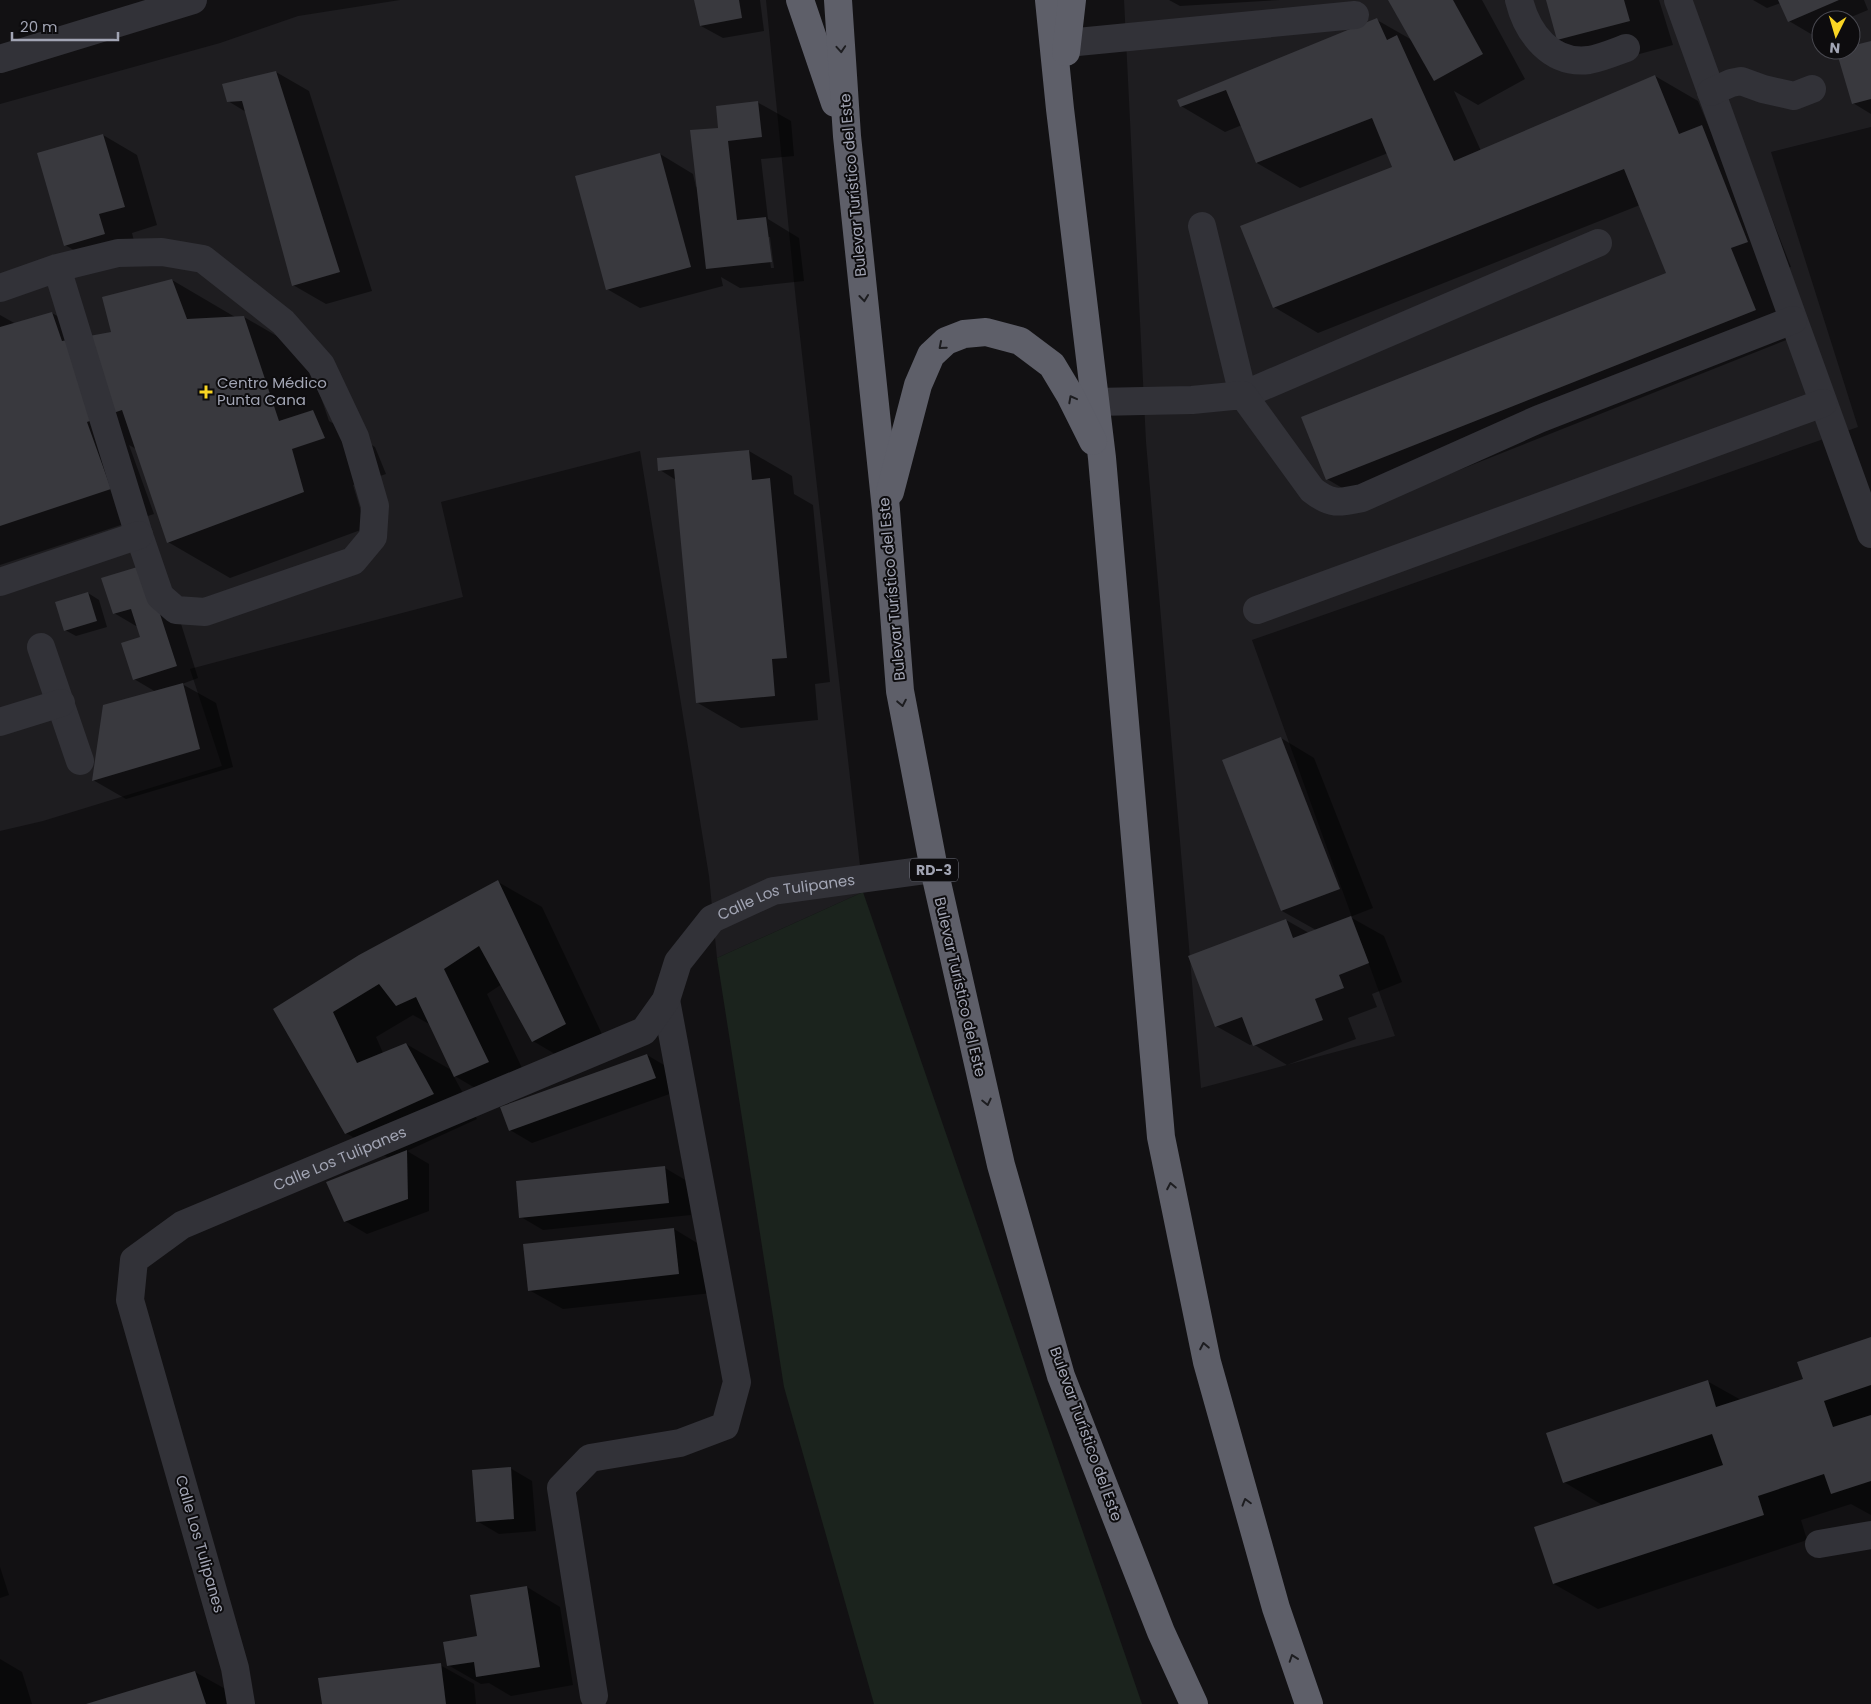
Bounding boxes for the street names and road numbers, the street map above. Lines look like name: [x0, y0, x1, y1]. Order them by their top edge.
street label: Bulevar Turístico del Este: [834, 92, 871, 278]
street label: Bulevar Turístico del Este: [873, 496, 910, 682]
road number: RD-3: [910, 858, 958, 882]
street label: Calle Los Tulipanes: [714, 869, 856, 925]
street label: Bulevar Turístico del Este: [930, 895, 991, 1079]
street label: Calle Los Tulipanes: [270, 1121, 410, 1196]
street label: Bulevar Turístico del Este: [1045, 1344, 1128, 1524]
street label: Calle Los Tulipanes: [171, 1473, 230, 1615]

